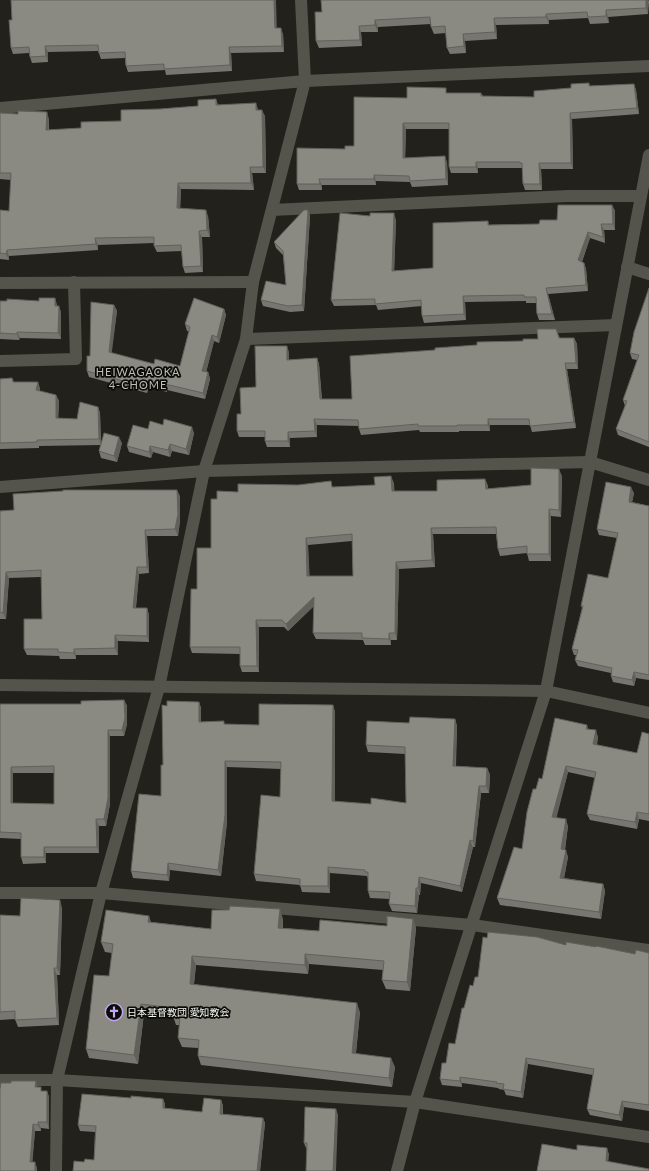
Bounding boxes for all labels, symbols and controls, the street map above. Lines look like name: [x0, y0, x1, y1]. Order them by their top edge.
district label: HEIWAGAOKA 4-CHOME: [96, 365, 180, 391]
church icon: 日本基督教団 愛知教会: [104, 1002, 124, 1022]
place label: 日本基督教団 愛知教会: [127, 1006, 230, 1018]

